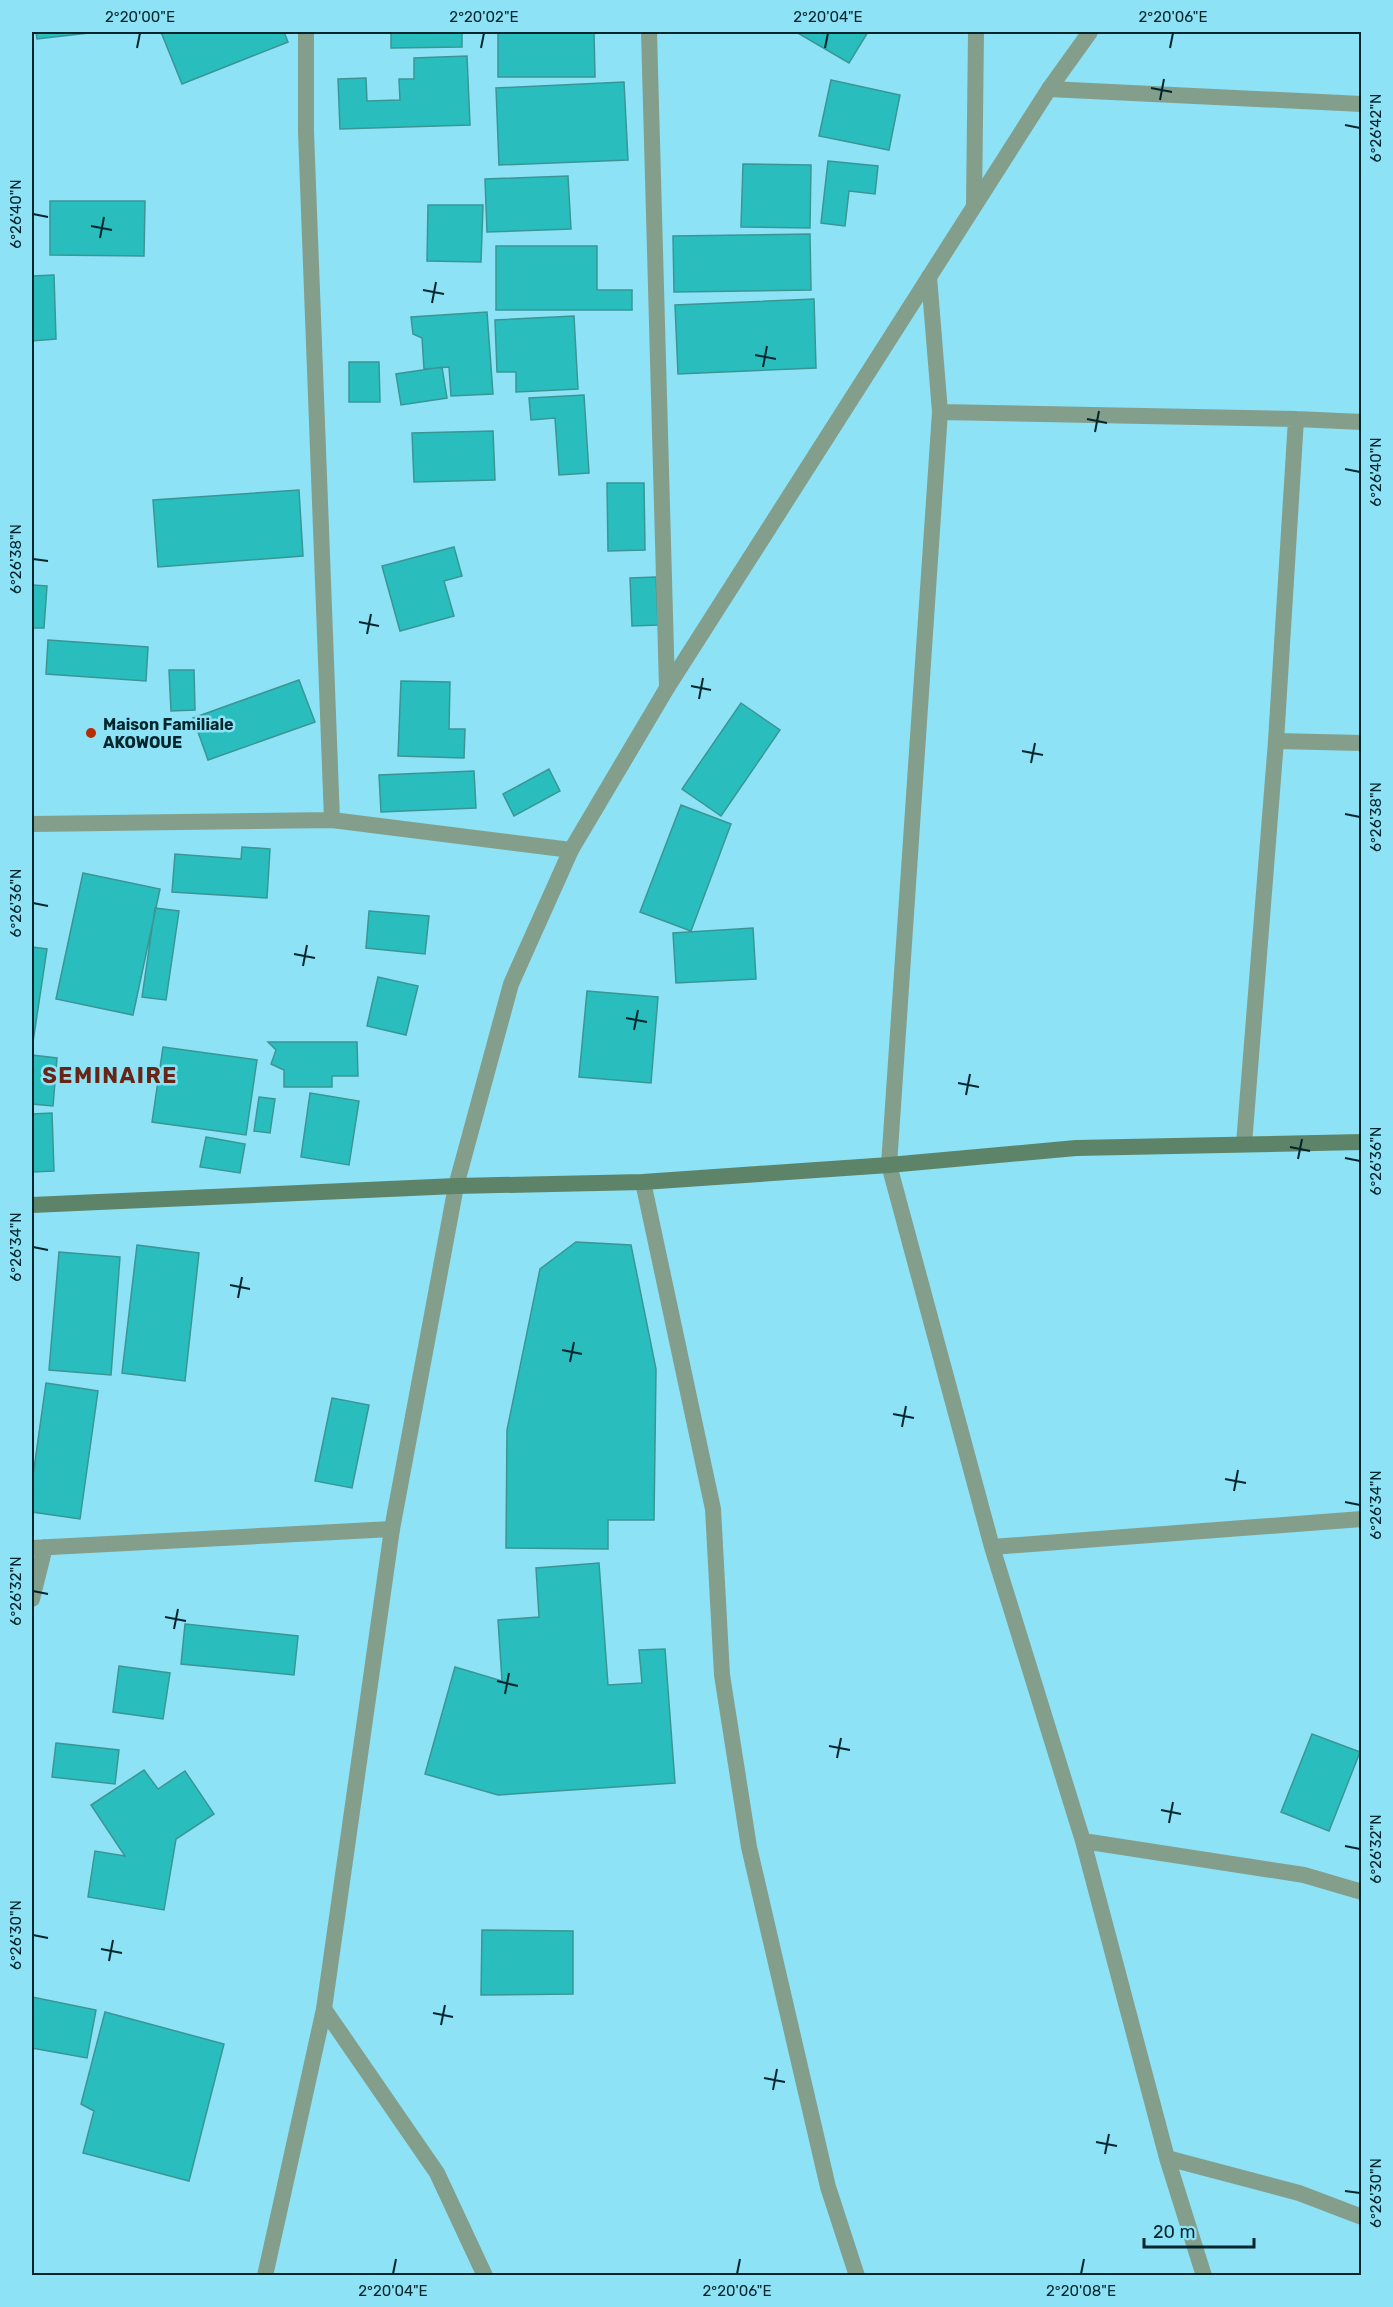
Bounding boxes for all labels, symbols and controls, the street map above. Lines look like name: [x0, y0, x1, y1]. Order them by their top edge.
text: 2°20'00"E: [105, 8, 175, 26]
text: 2°20'02"E: [449, 8, 519, 26]
text: 2°20'04"E: [793, 8, 863, 26]
text: 2°20'06"E: [1139, 8, 1207, 26]
text: 6°26'42"N: [1367, 94, 1385, 162]
text: 6°26'40"N: [7, 179, 25, 249]
text: 6°26'40"N: [1367, 437, 1385, 507]
text: 6°26'38"N: [7, 524, 25, 594]
place label: Maison Familiale AKOWOUE: [103, 715, 233, 752]
marker: Maison Familiale AKOWOUE: [84, 726, 98, 740]
text: 6°26'38"N: [1367, 782, 1385, 852]
text: 6°26'36"N: [7, 869, 25, 938]
district label: SEMINAIRE: [42, 1062, 178, 1089]
text: 6°26'36"N: [1367, 1127, 1385, 1196]
text: 6°26'34"N: [7, 1212, 25, 1282]
text: 6°26'34"N: [1367, 1470, 1385, 1540]
text: 6°26'32"N: [7, 1556, 25, 1626]
text: 6°26'32"N: [1367, 1814, 1385, 1884]
text: 6°26'30"N: [7, 1900, 25, 1970]
text: 6°26'30"N: [1367, 2158, 1385, 2228]
scale bar: [1144, 2211, 1254, 2249]
text: 20 m: [1153, 2221, 1195, 2243]
text: 2°20'04"E: [358, 2282, 428, 2300]
text: 2°20'06"E: [703, 2282, 771, 2300]
text: 2°20'08"E: [1046, 2282, 1116, 2300]

